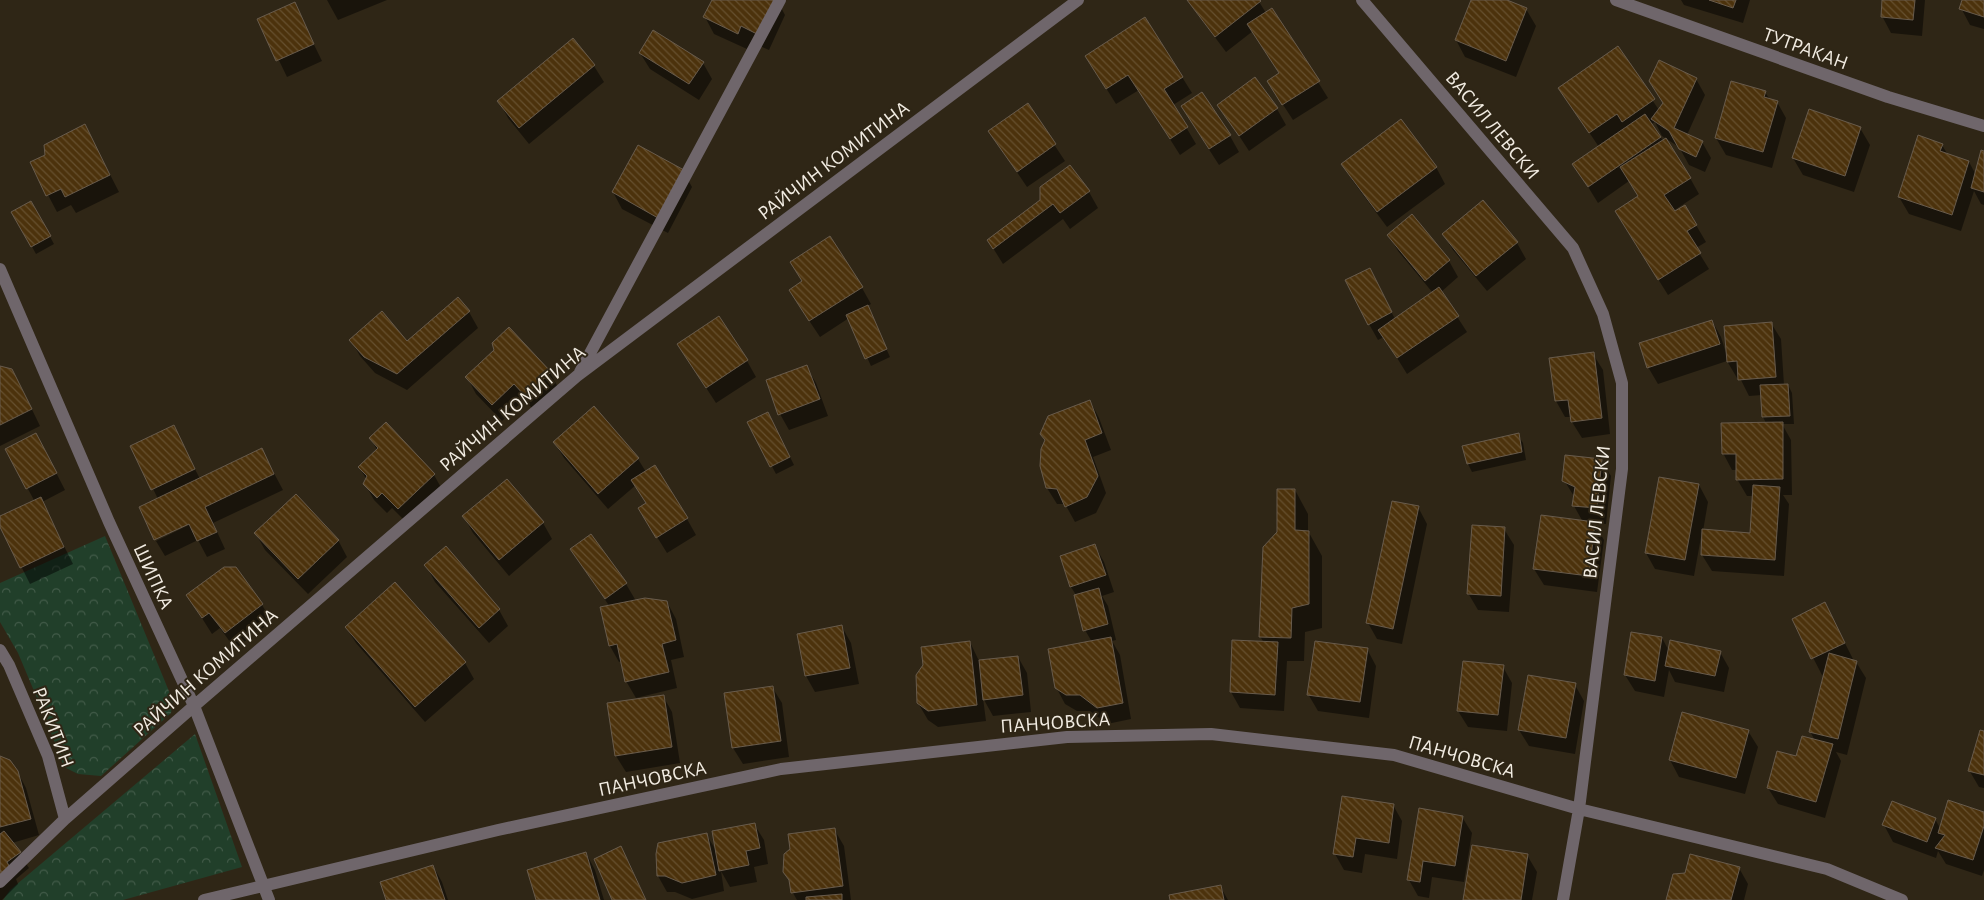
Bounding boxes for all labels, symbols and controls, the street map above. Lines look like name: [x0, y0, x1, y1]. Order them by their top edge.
street label: ТУТРАКАН: [1760, 24, 1851, 74]
street label: ВАСИЛ ЛЕВСКИ: [1441, 68, 1543, 183]
street label: РАЙЧИН КОМИТИНА: [754, 97, 913, 224]
street label: РАЙЧИН КОМИТИНА: [436, 342, 590, 475]
street label: ВАСИЛ ЛЕВСКИ: [1580, 444, 1614, 580]
street label: ШИПКА: [129, 541, 177, 612]
street label: РАЙЧИН КОМИТИНА: [130, 605, 282, 741]
street label: РАКИТИН: [29, 684, 78, 771]
street label: ПАНЧОВСКА: [999, 709, 1111, 737]
street label: ПАНЧОВСКА: [1406, 732, 1518, 782]
street label: ПАНЧОВСКА: [596, 758, 708, 800]

